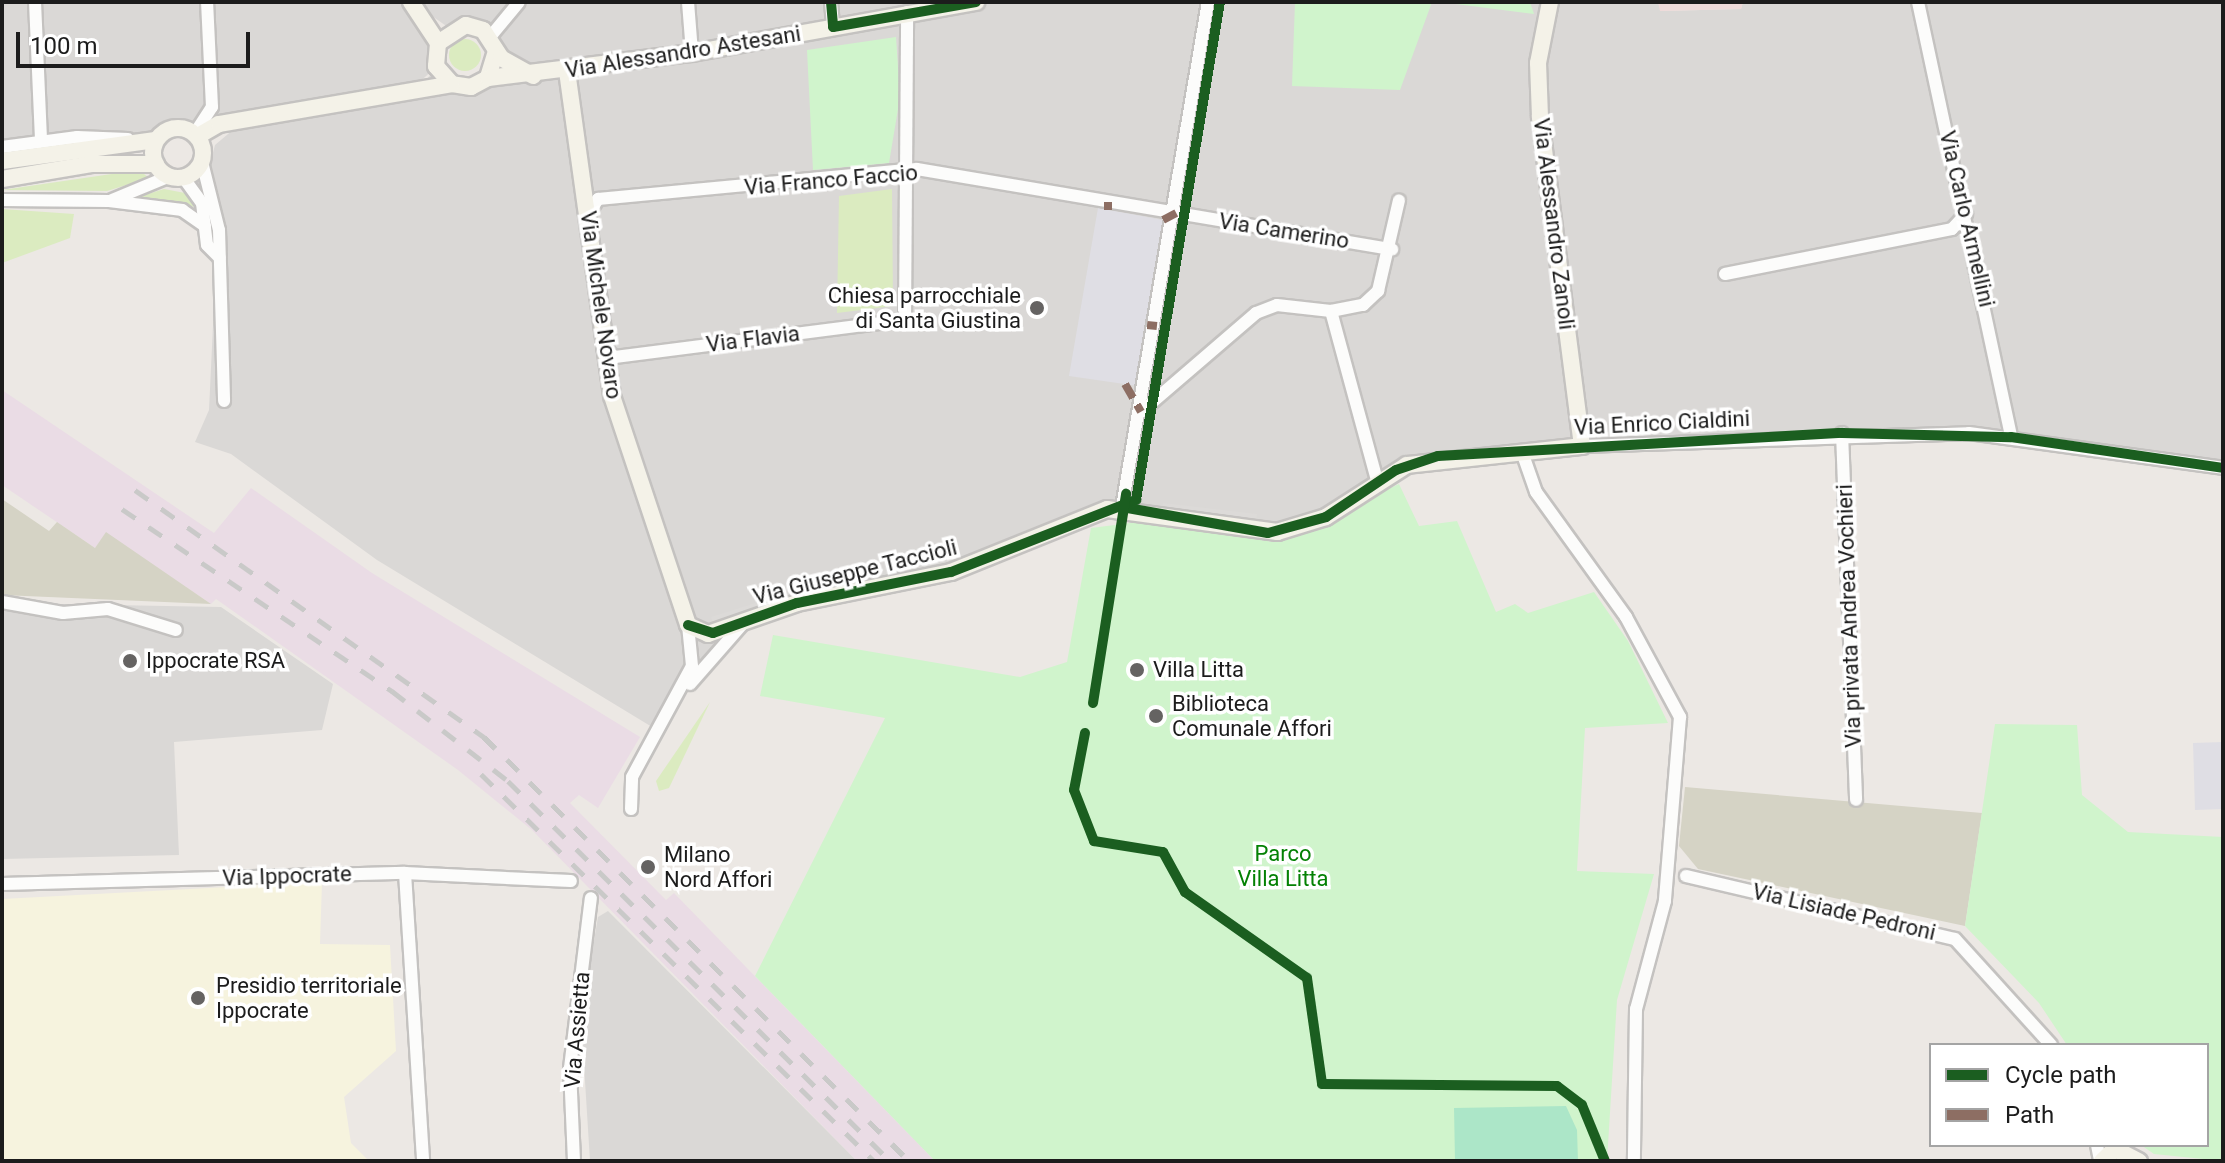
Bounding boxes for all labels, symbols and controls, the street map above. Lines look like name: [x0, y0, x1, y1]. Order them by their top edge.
scale bar: [20, 16, 254, 66]
street label: Via Alessandro Astesani: [563, 20, 803, 84]
text: 100 m: [30, 32, 97, 60]
street label: Via Alessandro Zanoli: [1528, 117, 1580, 331]
street label: Via Carlo Armellini: [1934, 128, 2000, 310]
street label: Via Franco Faccio: [743, 159, 919, 201]
street label: Via Camerino: [1217, 208, 1351, 254]
street label: Via Michele Novaro: [575, 209, 627, 401]
place label: Chiesa parrocchiale di Santa Giustina: [828, 282, 1021, 334]
marker: Chiesa parrocchiale di Santa Giustina: [1028, 299, 1046, 317]
street label: Via Flavia: [705, 320, 801, 358]
street label: Via Enrico Cialdini: [1573, 405, 1751, 441]
street label: Via privata Andrea Vochieri: [1831, 484, 1867, 748]
street label: Via Giuseppe Taccioli: [750, 534, 960, 610]
place label: Ippocrate RSA: [146, 648, 285, 674]
marker: Ippocrate RSA: [121, 652, 139, 670]
place label: Villa Litta: [1153, 657, 1244, 683]
marker: Villa Litta: [1128, 661, 1146, 679]
place label: Biblioteca Comunale Affori: [1172, 690, 1332, 742]
marker: Biblioteca Comunale Affori: [1147, 707, 1165, 725]
park label: Parco Villa Litta: [1237, 840, 1329, 892]
place label: Milano Nord Affori: [664, 841, 772, 892]
marker: Milano Nord Affori: [639, 858, 657, 876]
street label: Via Ippocrate: [222, 861, 352, 891]
street label: Via Lisiade Pedroni: [1750, 878, 1938, 946]
street label: Via Assietta: [559, 970, 595, 1090]
place label: Presidio territoriale Ippocrate: [216, 972, 402, 1024]
marker: Presidio territoriale Ippocrate: [187, 987, 209, 1009]
legend: [1929, 1043, 2209, 1147]
text: Cycle path: [2005, 1061, 2117, 1089]
text: Path: [2005, 1101, 2054, 1129]

